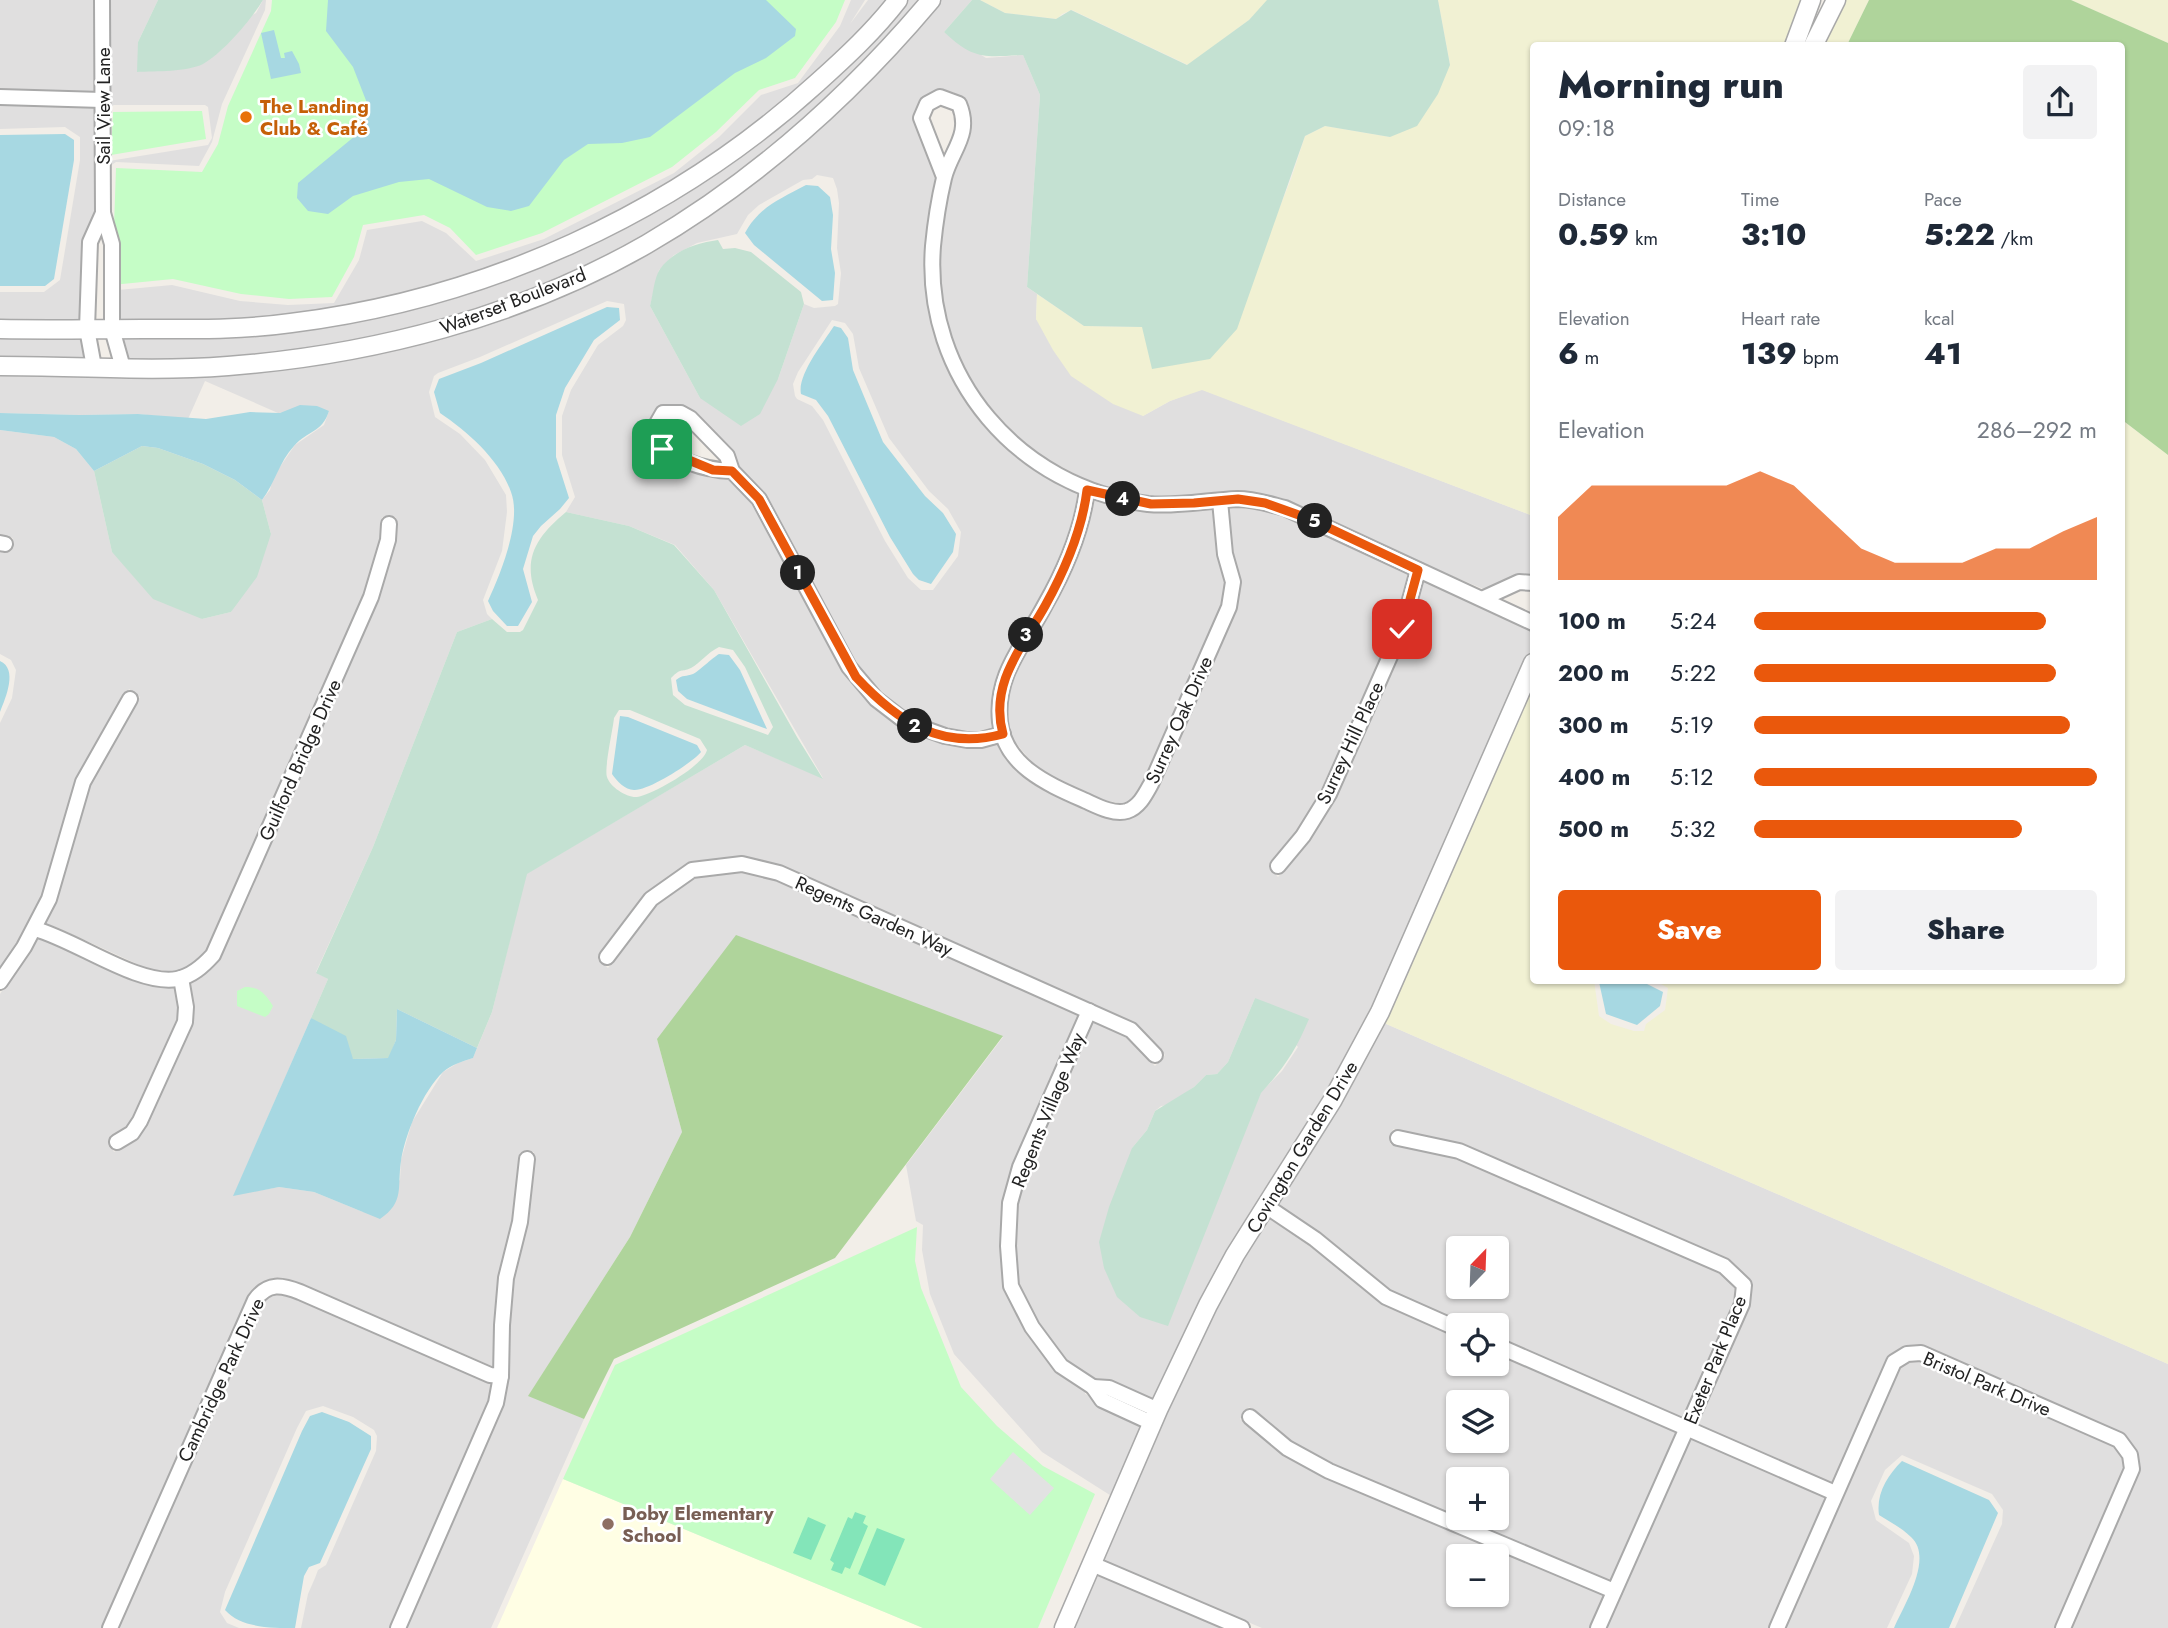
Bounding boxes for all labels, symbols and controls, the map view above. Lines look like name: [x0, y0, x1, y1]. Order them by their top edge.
street label: Sail View Lane: [90, 47, 117, 165]
text: Morning run: [1558, 57, 1784, 112]
button: share: [2023, 65, 2097, 139]
place label: The Landing Club & Café: [260, 93, 369, 142]
marker: The Landing Club & Café: [238, 109, 254, 125]
text: 09:18: [1558, 111, 1615, 145]
text: Distance: [1558, 186, 1626, 213]
text: Time: [1741, 186, 1779, 213]
text: Pace: [1924, 186, 1962, 213]
text: 0.59: [1558, 213, 1629, 256]
text: 3:10: [1741, 213, 1806, 256]
text: 5:22: [1924, 213, 1995, 256]
text: km: [1629, 225, 1658, 252]
text: /km: [1995, 225, 2034, 252]
street label: Waterset Boulevard: [436, 261, 590, 341]
text: Elevation: [1558, 305, 1630, 332]
text: Heart rate: [1741, 305, 1820, 332]
text: kcal: [1924, 305, 1955, 332]
text: 6: [1558, 332, 1579, 375]
text: 139: [1741, 332, 1797, 375]
text: 41: [1924, 332, 1962, 375]
text: m: [1579, 344, 1599, 371]
text: bpm: [1797, 344, 1839, 371]
text: Elevation: [1558, 413, 1645, 447]
text: 286–292 m: [1977, 413, 2097, 447]
pin: [632, 419, 692, 479]
icon: arrive: [643, 430, 681, 468]
pin: 4: [1106, 482, 1140, 516]
text: 4: [1116, 485, 1129, 512]
pin: 5: [1298, 504, 1332, 538]
text: 5: [1308, 507, 1321, 534]
pin: 1: [780, 556, 816, 590]
text: 1: [793, 559, 802, 586]
pin: [1372, 599, 1432, 659]
text: 100 m: [1558, 604, 1626, 638]
text: 5:24: [1670, 604, 1716, 638]
icon: check: [1383, 610, 1421, 648]
pin: 3: [1009, 618, 1044, 652]
text: 3: [1020, 621, 1031, 648]
street label: Surrey Oak Drive: [1139, 652, 1219, 788]
text: 200 m: [1558, 656, 1629, 690]
text: 5:22: [1670, 656, 1716, 690]
street label: Guilford Bridge Drive: [252, 675, 348, 845]
street label: Surrey Hill Place: [1310, 677, 1390, 809]
pin: 2: [898, 708, 932, 744]
text: 300 m: [1558, 708, 1629, 742]
text: 5:19: [1670, 708, 1713, 742]
text: 2: [908, 712, 921, 739]
text: 400 m: [1558, 760, 1630, 794]
text: 5:12: [1670, 760, 1713, 794]
text: 500 m: [1558, 812, 1629, 846]
text: 5:32: [1670, 812, 1716, 846]
street label: Regents Garden Way: [791, 869, 958, 963]
button: Save: [1558, 890, 1821, 970]
button: Share: [1835, 890, 2097, 970]
street label: Regents Village Way: [1005, 1028, 1092, 1192]
street label: Covington Garden Drive: [1240, 1056, 1364, 1238]
north arrow: [1446, 1236, 1508, 1298]
map controls: [1446, 1236, 1509, 1607]
street label: Exeter Park Place: [1677, 1291, 1753, 1428]
street label: Cambridge Park Drive: [171, 1293, 271, 1466]
button: locate: [1446, 1313, 1509, 1376]
street label: Bristol Park Drive: [1919, 1345, 2055, 1423]
button: layers: [1446, 1390, 1509, 1453]
button: +: [1446, 1467, 1509, 1530]
place label: Doby Elementary School: [622, 1500, 775, 1549]
marker: Doby Elementary School: [600, 1516, 616, 1532]
button: −: [1446, 1544, 1509, 1607]

